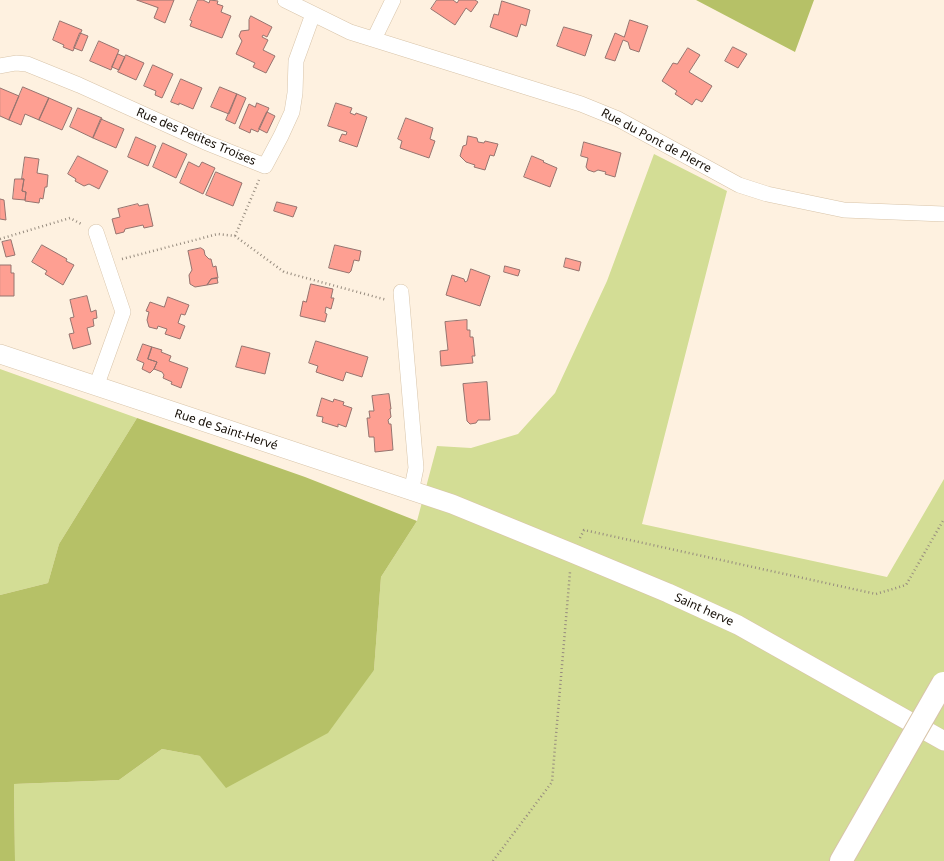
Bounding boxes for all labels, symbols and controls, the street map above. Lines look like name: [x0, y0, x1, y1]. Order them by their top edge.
street label: Rue des Petites Troises: [134, 105, 258, 169]
street label: Rue du Pont de Pierre: [598, 106, 714, 176]
street label: Rue de Saint-Hervé: [173, 407, 279, 453]
street label: Saint herve: [672, 591, 736, 629]

